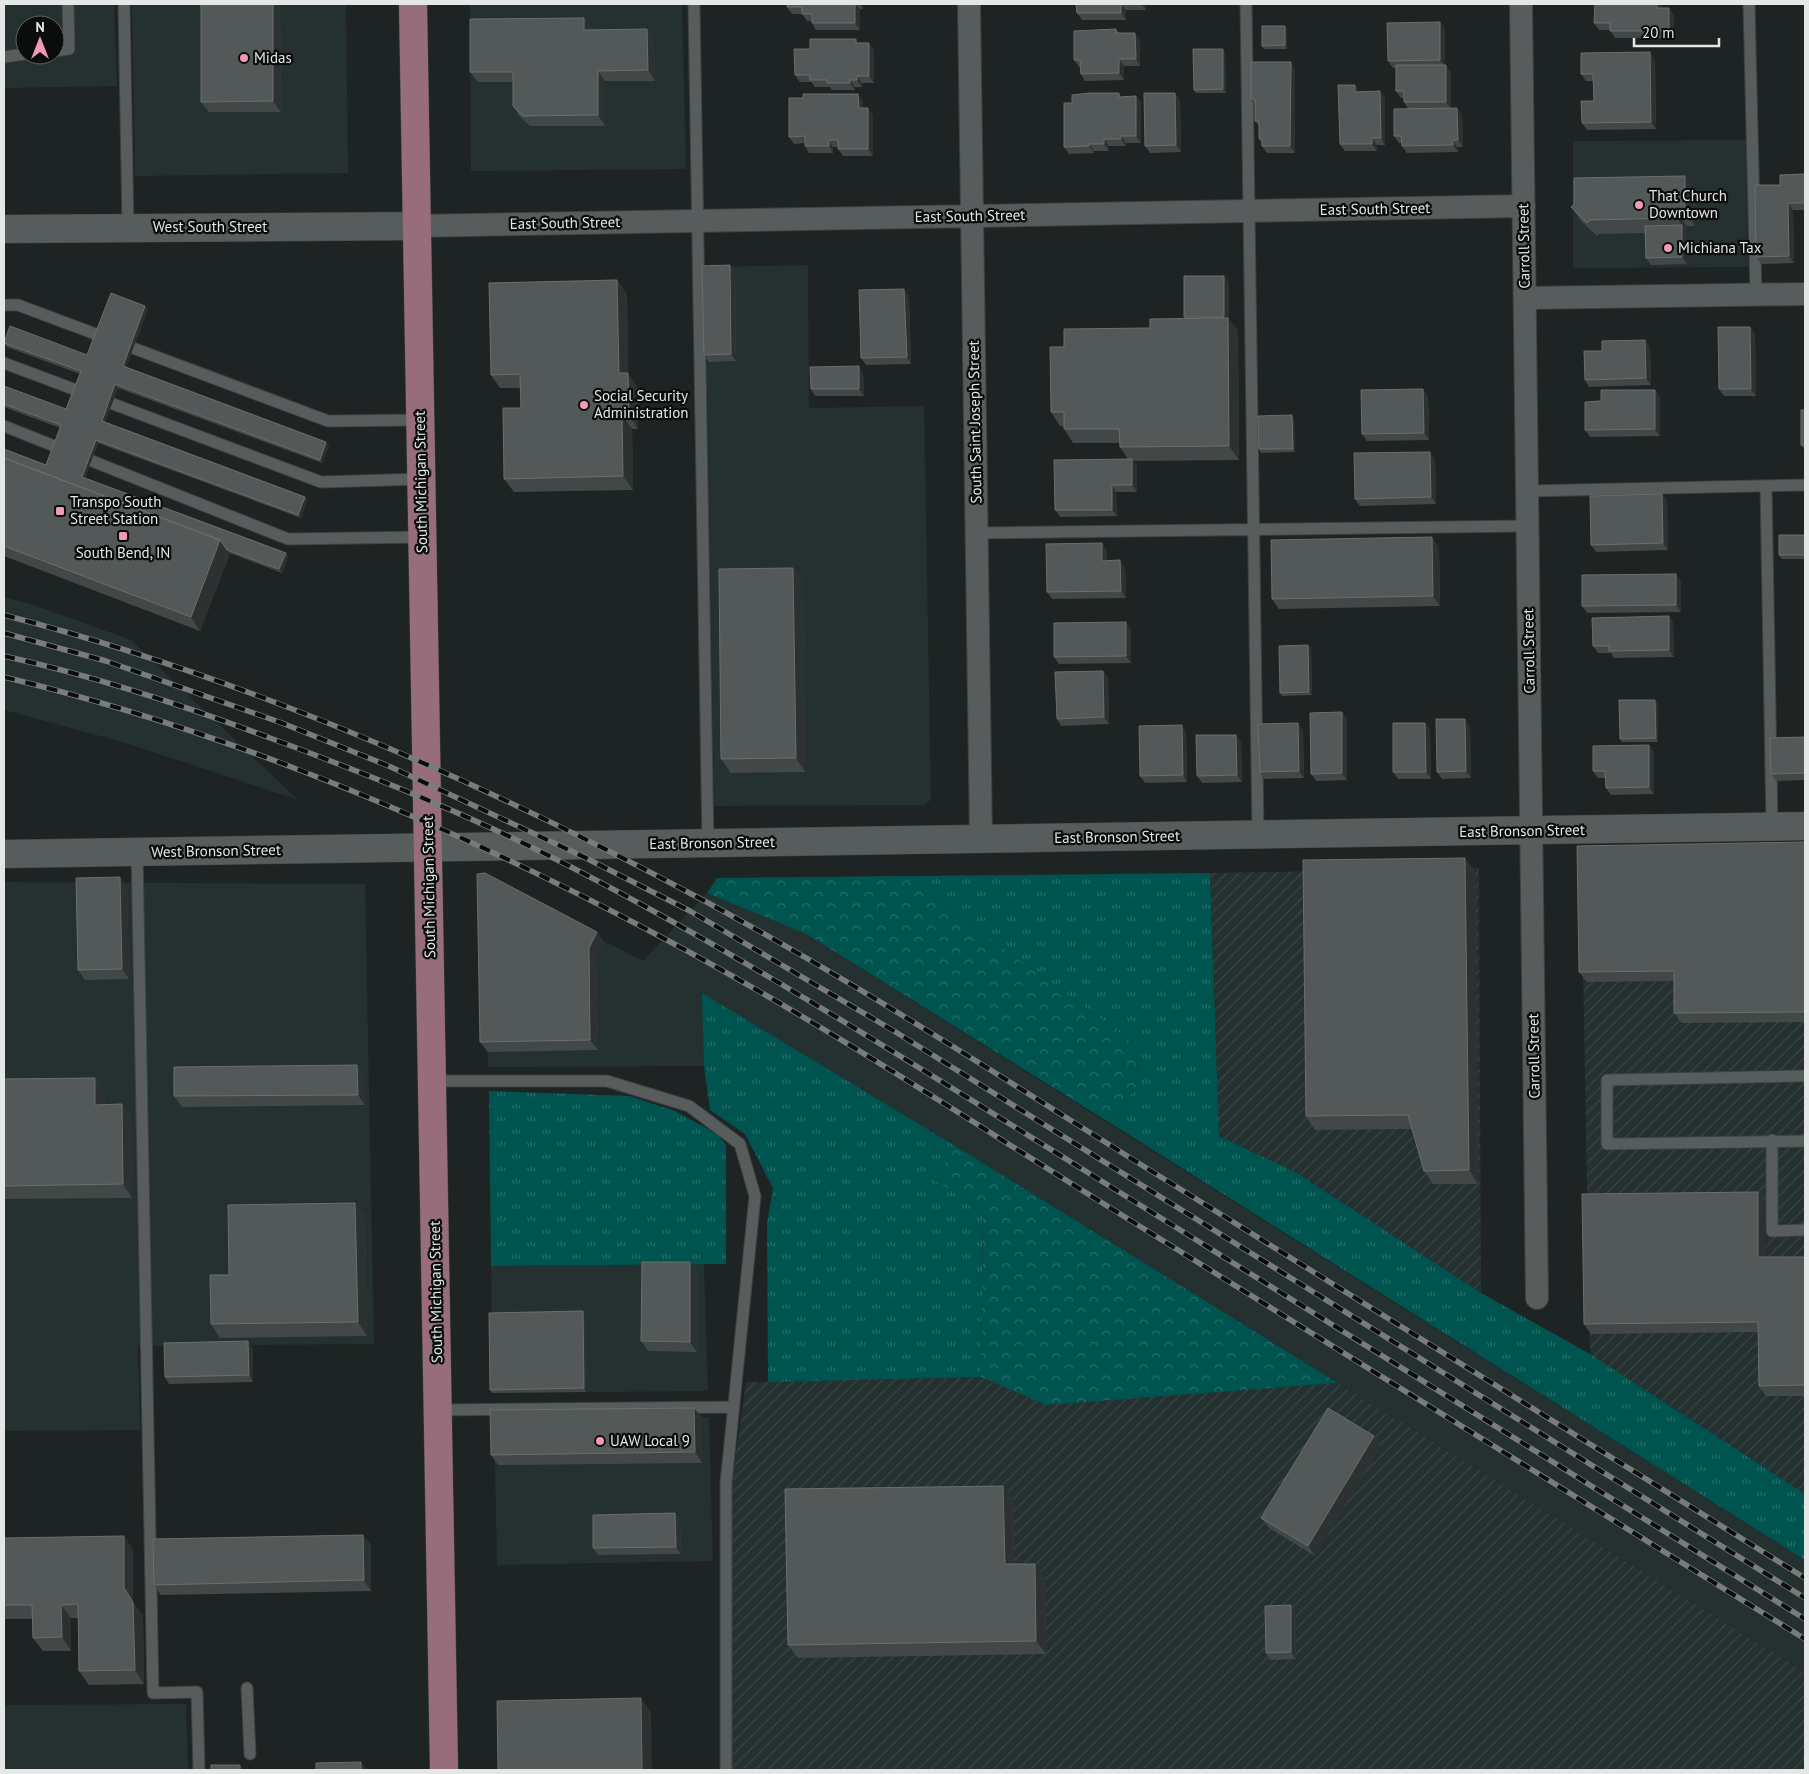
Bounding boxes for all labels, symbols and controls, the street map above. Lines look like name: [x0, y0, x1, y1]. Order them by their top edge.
north arrow: [15, 15, 65, 65]
scale bar: [1634, 15, 1719, 47]
text: N: [35, 18, 45, 36]
text: 20 m: [1642, 23, 1675, 42]
place label: Midas: [254, 48, 292, 67]
marker: Midas: [238, 52, 250, 64]
place label: That Church Downtown: [1649, 186, 1727, 222]
street label: East South Street: [1320, 198, 1430, 219]
marker: That Church Downtown: [1633, 199, 1645, 211]
street label: Carroll Street: [1513, 203, 1534, 289]
street label: East South Street: [915, 205, 1025, 226]
street label: East South Street: [510, 212, 620, 233]
street label: West South Street: [153, 217, 267, 236]
place label: Michiana Tax: [1678, 238, 1762, 257]
marker: Michiana Tax: [1662, 242, 1674, 254]
street label: South Saint Joseph Street: [964, 340, 985, 504]
place label: Social Security Administration: [594, 386, 689, 422]
marker: Social Security Administration: [578, 399, 590, 411]
street label: South Michigan Street: [410, 411, 431, 553]
place label: Transpo South Street Station: [70, 492, 161, 528]
marker: Transpo South Street Station: [54, 505, 66, 517]
marker: South Bend, IN: [117, 530, 129, 542]
place label: South Bend, IN: [76, 543, 170, 562]
street label: Carroll Street: [1518, 608, 1539, 694]
street label: South Michigan Street: [418, 816, 439, 958]
street label: East Bronson Street: [1459, 820, 1585, 841]
street label: East Bronson Street: [1054, 826, 1180, 847]
street label: East Bronson Street: [649, 832, 775, 853]
street label: West Bronson Street: [151, 840, 281, 861]
street label: Carroll Street: [1523, 1013, 1544, 1099]
street label: South Michigan Street: [425, 1221, 446, 1363]
place label: UAW Local 9: [610, 1431, 690, 1450]
marker: UAW Local 9: [594, 1435, 606, 1447]

